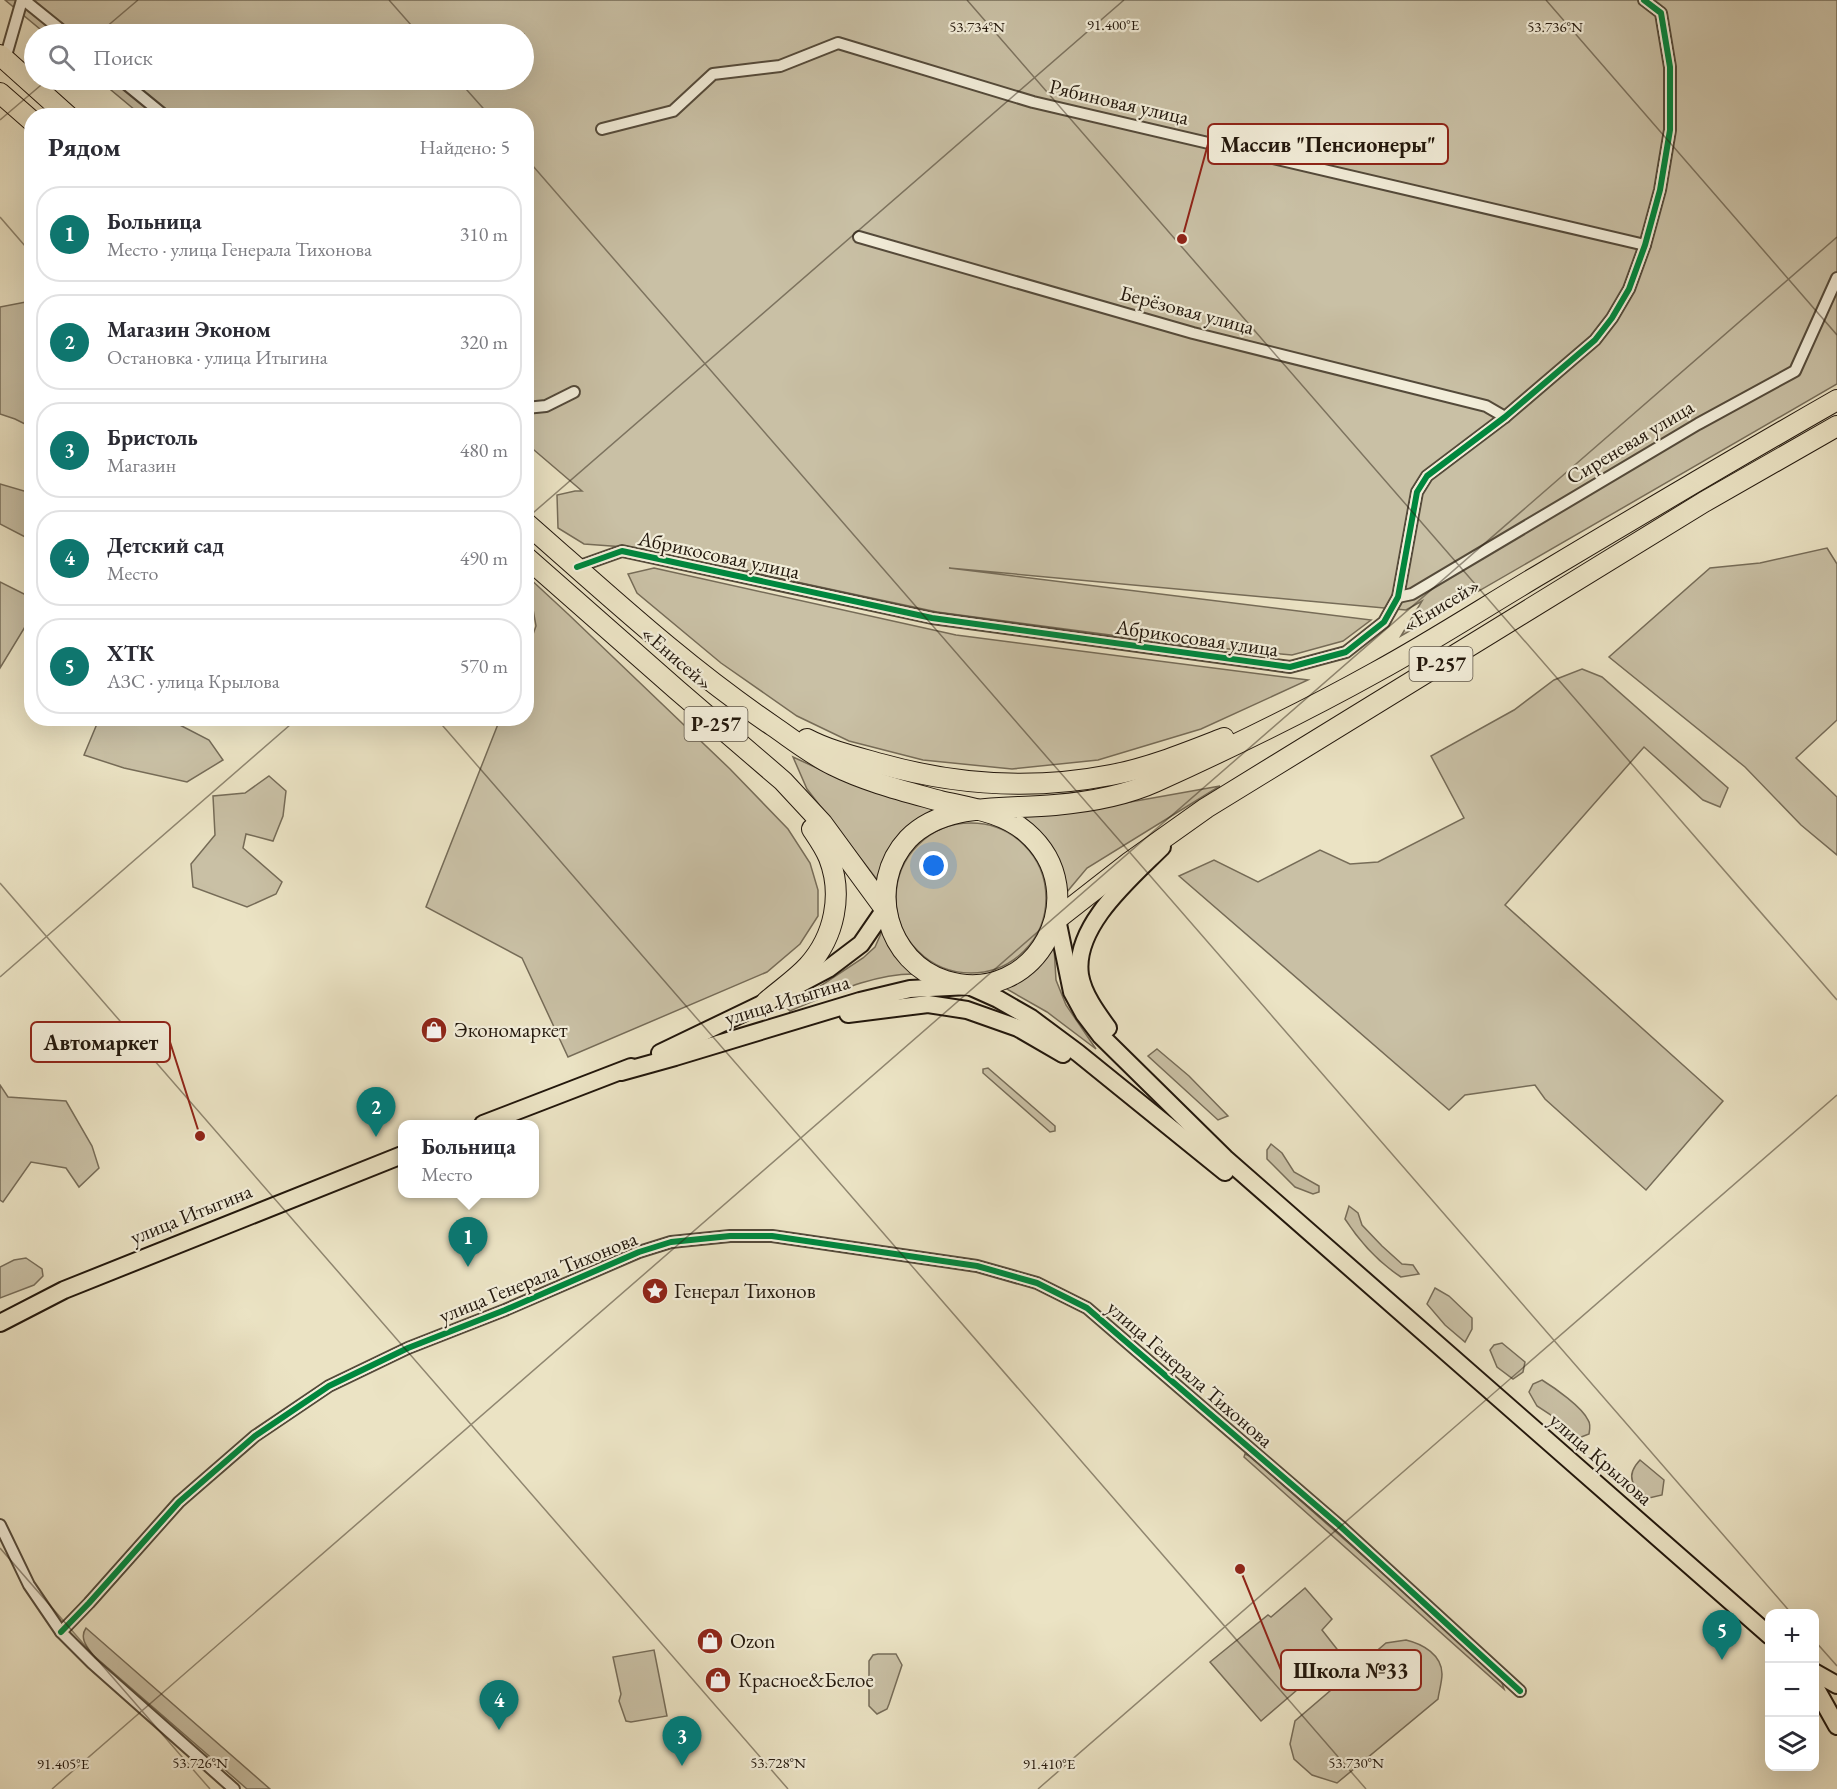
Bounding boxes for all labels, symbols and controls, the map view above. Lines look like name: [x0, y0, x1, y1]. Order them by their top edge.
text: 91.400°E: [1087, 15, 1140, 34]
text: 53.734°N: [949, 17, 1005, 36]
text: 53.736°N: [1527, 17, 1583, 36]
search box: [24, 24, 534, 90]
icon: search: [45, 41, 78, 74]
text: Поиск: [93, 43, 153, 72]
street label: Рябиновая улица: [1047, 72, 1192, 131]
callout: Массив "Пенсионеры": [1208, 124, 1448, 164]
text: Рядом: [48, 130, 121, 164]
text: Массив "Пенсионеры": [1220, 130, 1436, 159]
text: Найдено: 5: [419, 134, 510, 160]
text: Больница: [107, 207, 202, 236]
text: 1: [64, 221, 75, 247]
text: 310 m: [460, 221, 508, 247]
text: Место · улица Генерала Тихонова: [107, 236, 372, 262]
street label: Берёзовая улица: [1117, 279, 1258, 341]
text: Магазин Эконом: [107, 315, 271, 344]
text: 2: [64, 329, 75, 355]
text: 320 m: [460, 329, 508, 355]
text: Остановка · улица Итыгина: [107, 344, 328, 370]
street label: Сиреневая улица: [1561, 393, 1699, 490]
text: Бристоль: [107, 423, 198, 452]
text: 3: [64, 437, 75, 463]
text: 480 m: [460, 437, 508, 463]
text: Магазин: [107, 452, 176, 478]
street label: Абрикосовая улица: [635, 524, 803, 585]
text: Детский сад: [107, 531, 224, 560]
text: 4: [64, 545, 75, 571]
text: 490 m: [460, 545, 508, 571]
text: Место: [107, 560, 158, 586]
street label: «Енисей»: [1397, 571, 1485, 638]
street label: Абрикосовая улица: [1113, 613, 1281, 662]
street label: «Енисей»: [636, 619, 719, 696]
text: ХТК: [107, 639, 154, 668]
road number: Р-257: [1410, 647, 1472, 681]
text: 5: [64, 653, 75, 679]
text: 570 m: [460, 653, 508, 679]
text: АЗС · улица Крылова: [107, 668, 280, 694]
road number: Р-257: [684, 707, 748, 741]
your location: [919, 851, 948, 880]
street label: улица Итыгина: [721, 968, 853, 1031]
shop icon: Экономаркет: [419, 1015, 449, 1045]
place label: Экономаркет: [454, 1016, 568, 1043]
callout: Автомаркет: [31, 1022, 170, 1062]
text: Автомаркет: [43, 1028, 159, 1057]
pin: 2: [356, 1088, 395, 1137]
popup: [398, 1120, 539, 1198]
text: Больница: [421, 1132, 516, 1161]
text: Место: [421, 1161, 473, 1187]
street label: улица Итыгина: [126, 1177, 256, 1250]
pin: 1: [448, 1218, 488, 1267]
street label: улица Генерала Тихонова: [435, 1224, 642, 1329]
place icon: Генерал Тихонов: [640, 1276, 670, 1306]
place label: Генерал Тихонов: [674, 1277, 816, 1304]
street label: улица Генерала Тихонова: [1102, 1294, 1280, 1454]
street label: улица Крылова: [1544, 1406, 1659, 1511]
map controls: [1765, 1609, 1819, 1771]
button: +: [1765, 1609, 1819, 1663]
pin: 5: [1702, 1610, 1742, 1660]
shop icon: Ozon: [695, 1626, 725, 1656]
place label: Ozon: [730, 1627, 775, 1654]
callout: Школа №33: [1281, 1650, 1421, 1690]
text: Школа №33: [1293, 1656, 1409, 1685]
button: −: [1765, 1663, 1819, 1717]
shop icon: Красное&Белое: [703, 1665, 733, 1695]
place label: Красное&Белое: [738, 1666, 874, 1693]
pin: 4: [480, 1680, 518, 1730]
pin: 3: [662, 1716, 702, 1766]
button: layers: [1765, 1717, 1819, 1771]
text: 53.726°N: [172, 1753, 228, 1772]
text: 53.728°N: [750, 1753, 806, 1772]
text: 53.730°N: [1328, 1753, 1384, 1772]
text: 91.405°E: [37, 1754, 90, 1773]
text: 91.410°E: [1023, 1754, 1076, 1773]

